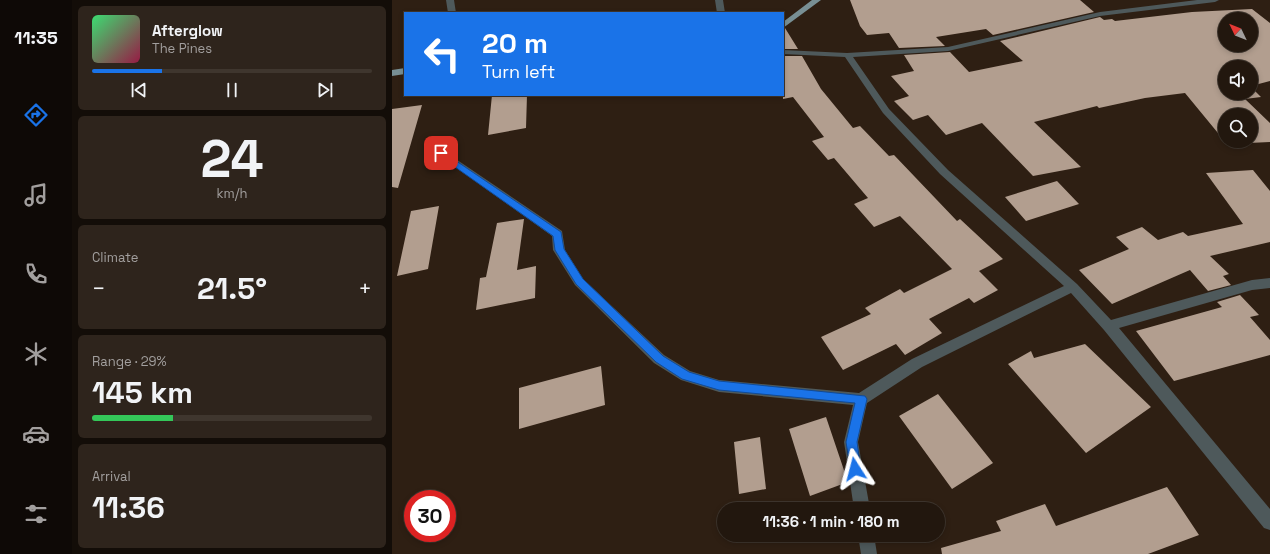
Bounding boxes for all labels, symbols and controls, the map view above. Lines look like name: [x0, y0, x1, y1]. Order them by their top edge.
north arrow: [1218, 12, 1258, 52]
map controls: [1218, 12, 1258, 148]
text: Afterglow: [152, 21, 223, 40]
text: 20 m: [482, 25, 548, 61]
text: 11:35: [14, 26, 58, 49]
icon: left: [416, 28, 468, 80]
text: The Pines: [152, 40, 212, 57]
text: Turn left: [482, 60, 555, 83]
button: sound: [1218, 60, 1258, 100]
icon: previous: [128, 79, 150, 101]
icon: pause: [221, 79, 243, 101]
icon: next: [314, 79, 336, 101]
icon: directions: [22, 101, 50, 129]
button: search: [1218, 108, 1258, 148]
text: 24: [200, 126, 264, 192]
pin: [424, 136, 458, 170]
icon: arrive: [430, 142, 452, 164]
icon: music: [22, 181, 50, 209]
text: km/h: [217, 185, 247, 202]
text: Climate: [92, 249, 138, 266]
icon: phone: [22, 260, 50, 288]
text: 21.5°: [197, 269, 267, 308]
text: −: [92, 274, 106, 302]
text: +: [358, 274, 372, 302]
icon: climate: [22, 340, 50, 368]
text: Range · 29%: [92, 353, 167, 370]
text: 145 km: [92, 373, 193, 412]
icon: car: [22, 420, 50, 448]
position arrow: [834, 448, 876, 490]
text: Arrival: [92, 468, 131, 485]
text: 11:36: [92, 488, 165, 527]
speed limit sign: 30: [404, 490, 456, 542]
icon: filters: [22, 500, 50, 528]
text: 11:36 · 1 min · 180 m: [763, 512, 899, 531]

